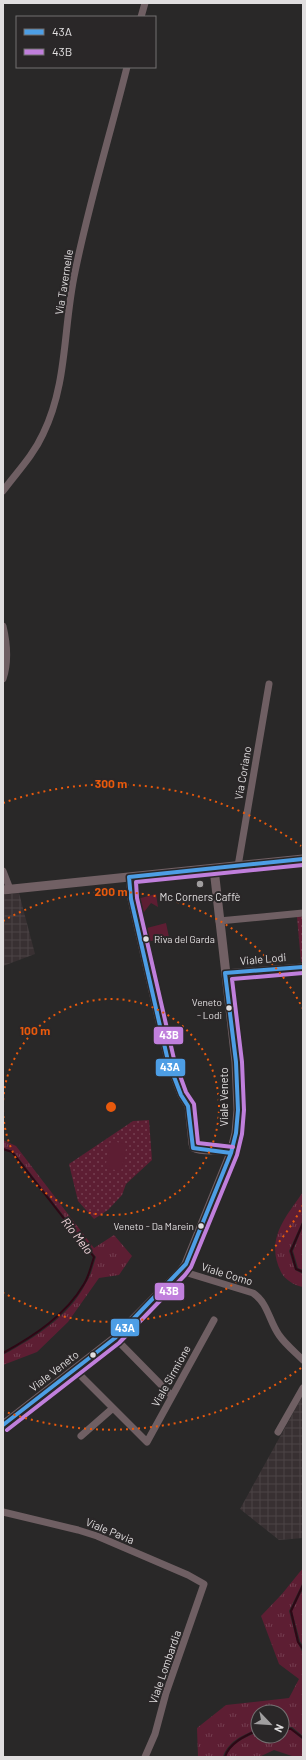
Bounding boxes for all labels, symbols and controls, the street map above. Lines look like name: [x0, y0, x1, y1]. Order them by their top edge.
legend: [16, 16, 156, 68]
text: 43A: [52, 24, 72, 38]
text: 43B: [52, 44, 72, 58]
street label: Via Tavernelle: [52, 248, 75, 316]
street label: Via Coriano: [231, 745, 254, 801]
text: 300 m: [95, 776, 127, 790]
marker: Mc Corners Caffè: [195, 879, 205, 889]
text: 200 m: [95, 884, 127, 898]
place label: Mc Corners Caffè: [160, 890, 241, 903]
place label: Riva del Garda: [154, 933, 215, 945]
marker: Riva del Garda: [141, 934, 151, 944]
street label: Viale Lodi: [239, 950, 287, 967]
place label: Veneto - Lodi: [192, 996, 222, 1021]
marker: Veneto - Lodi: [224, 1003, 234, 1013]
text: 100 m: [20, 1023, 50, 1037]
line badge: 43B: [153, 1026, 184, 1045]
text: 43B: [159, 1028, 179, 1041]
line badge: 43A: [155, 1058, 186, 1077]
text: 43A: [160, 1060, 181, 1073]
street label: Viale Veneto: [217, 1068, 230, 1126]
centre of rings: [104, 1100, 118, 1114]
water label: Rio Melo: [59, 1214, 96, 1256]
place label: Veneto - Da Marein: [113, 1220, 194, 1232]
marker: Veneto - Da Marein: [196, 1221, 206, 1231]
street label: Viale Como: [200, 1260, 254, 1288]
line badge: 43B: [154, 1282, 185, 1301]
text: 43B: [159, 1284, 179, 1297]
line badge: 43A: [110, 1318, 140, 1337]
text: 43A: [115, 1321, 136, 1334]
street label: Viale Sirmione: [148, 1343, 193, 1409]
street label: Viale Veneto: [27, 1347, 81, 1394]
unlabelled marker: [88, 1350, 98, 1360]
street label: Viale Pavia: [84, 1515, 136, 1546]
street label: Viale Lombardia: [146, 1628, 183, 1705]
north arrow: [250, 1704, 290, 1744]
text: N: [272, 1722, 287, 1735]

